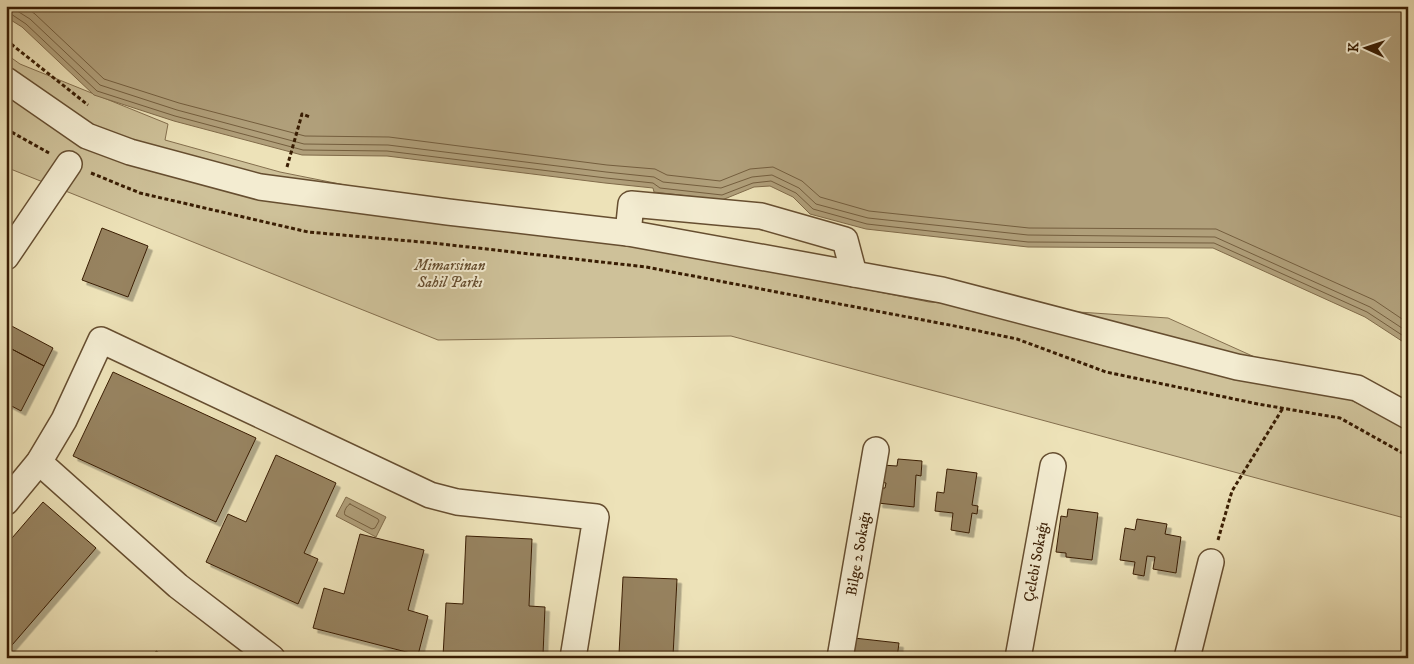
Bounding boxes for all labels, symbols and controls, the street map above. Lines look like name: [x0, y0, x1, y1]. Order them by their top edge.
north arrow: [1342, 22, 1392, 72]
text: K: [1345, 41, 1363, 53]
park label: Mimarsinan Sahil Parkı: [414, 256, 486, 292]
street label: Bilge 2 Sokağı: [841, 510, 875, 597]
street label: Çelebi Sokağı: [1019, 520, 1052, 603]

